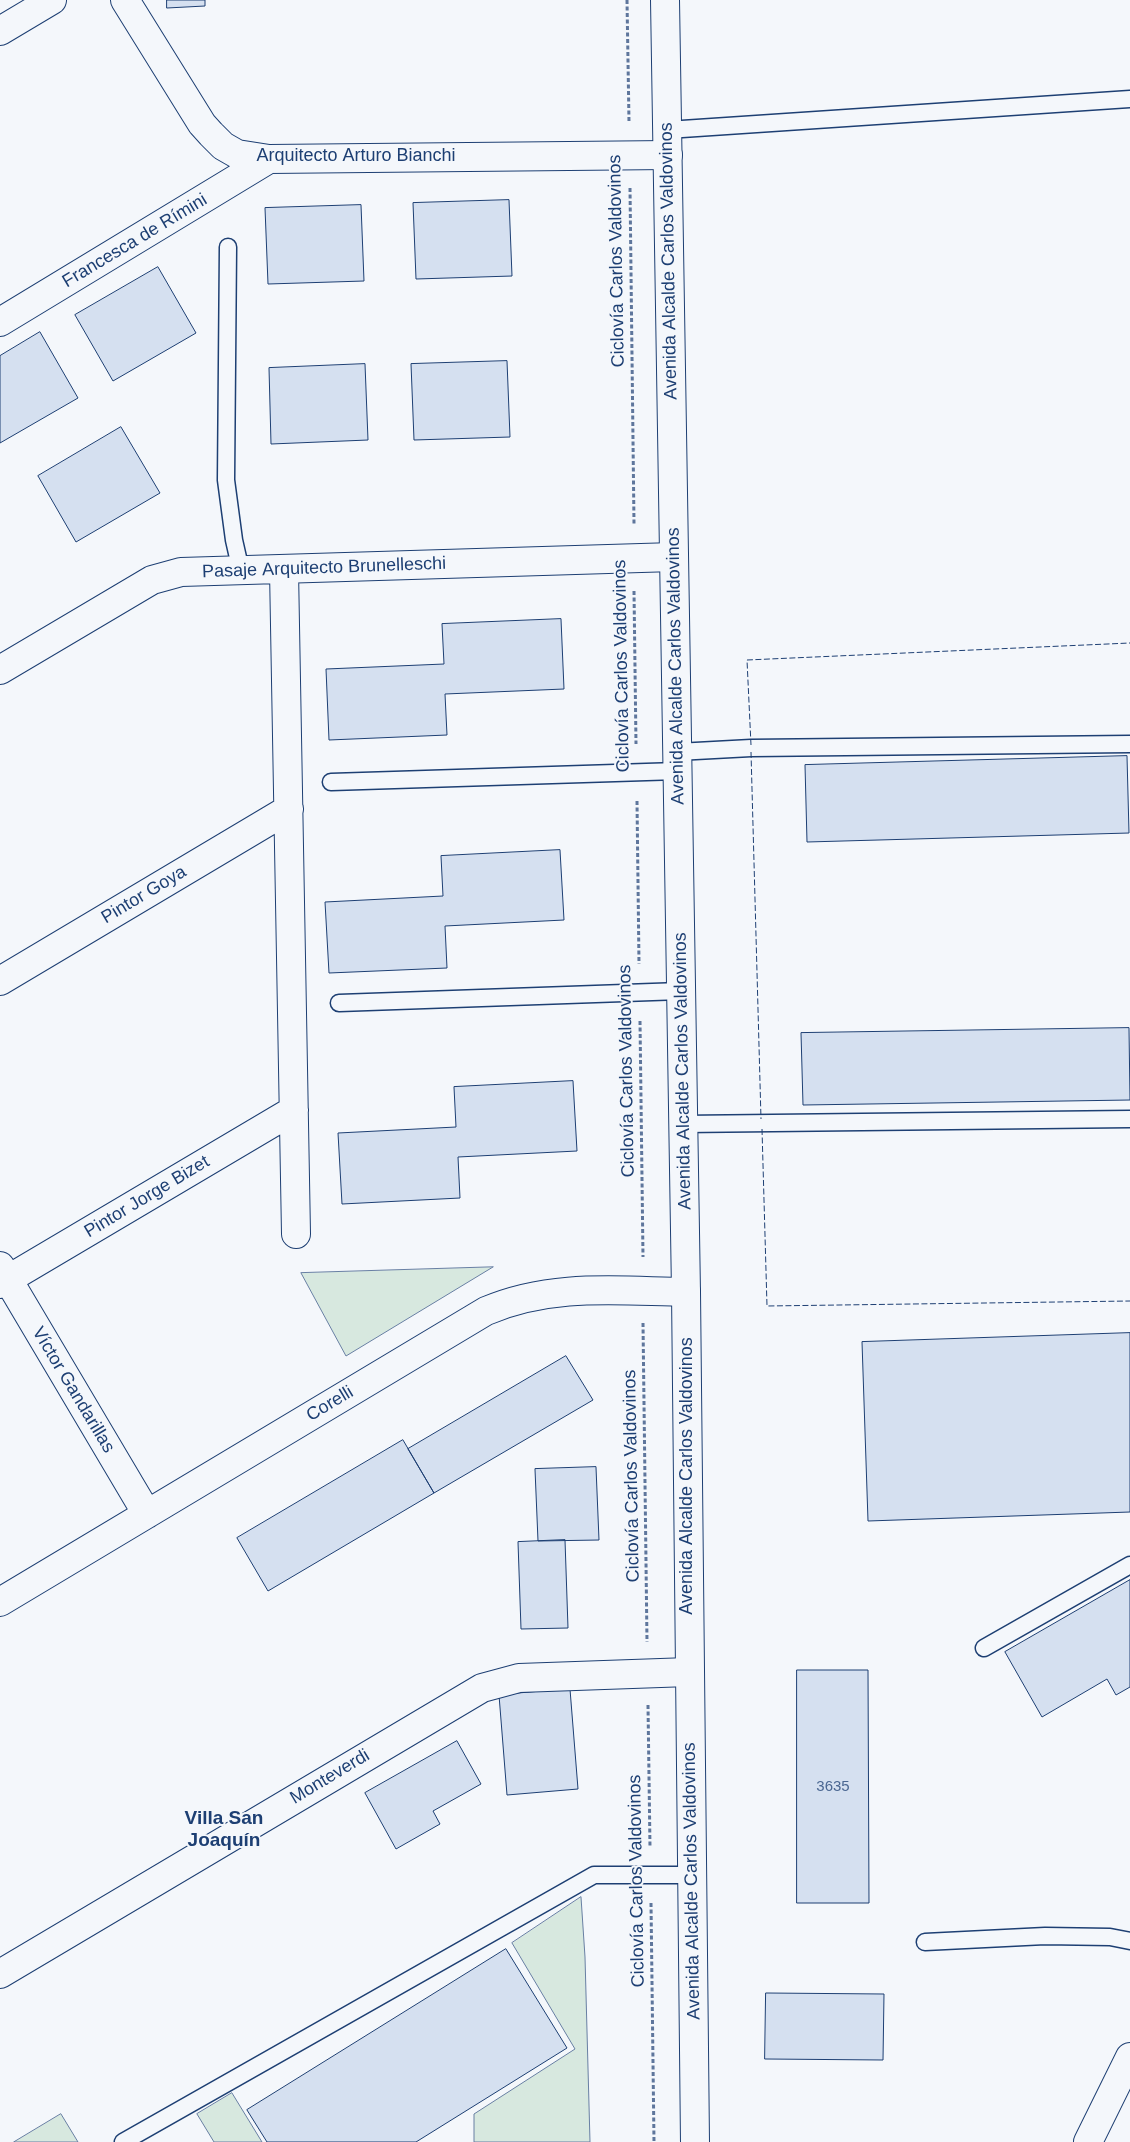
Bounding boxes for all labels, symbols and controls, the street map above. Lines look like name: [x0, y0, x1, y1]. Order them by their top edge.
street label: Avenida Alcalde Carlos Valdovinos: [656, 122, 682, 400]
street label: Arquitecto Arturo Bianchi: [256, 145, 456, 167]
street label: Ciclovía Carlos Valdovinos: [604, 154, 630, 368]
street label: Francesca de Rímini: [59, 189, 211, 293]
street label: Avenida Alcalde Carlos Valdovinos: [663, 527, 689, 805]
street label: Pasaje Arquitecto Brunelleschi: [202, 553, 446, 583]
street label: Ciclovía Carlos Valdovinos: [609, 559, 635, 773]
street label: Pintor Goya: [98, 861, 190, 929]
street label: Avenida Alcalde Carlos Valdovinos: [670, 932, 696, 1210]
street label: Ciclovía Carlos Valdovinos: [614, 964, 640, 1178]
street label: Pintor Jorge Bizet: [81, 1151, 213, 1243]
street label: Víctor Gandarillas: [27, 1323, 119, 1457]
street label: Avenida Alcalde Carlos Valdovinos: [676, 1337, 698, 1615]
street label: Ciclovía Carlos Valdovinos: [619, 1369, 645, 1583]
street label: Corelli: [303, 1382, 357, 1426]
street label: Avenida Alcalde Carlos Valdovinos: [679, 1742, 705, 2020]
street label: Monteverdi: [286, 1745, 374, 1809]
street label: Ciclovía Carlos Valdovinos: [624, 1774, 650, 1988]
house number: 3635: [816, 1778, 850, 1796]
district label: Villa San Joaquín: [185, 1808, 263, 1852]

